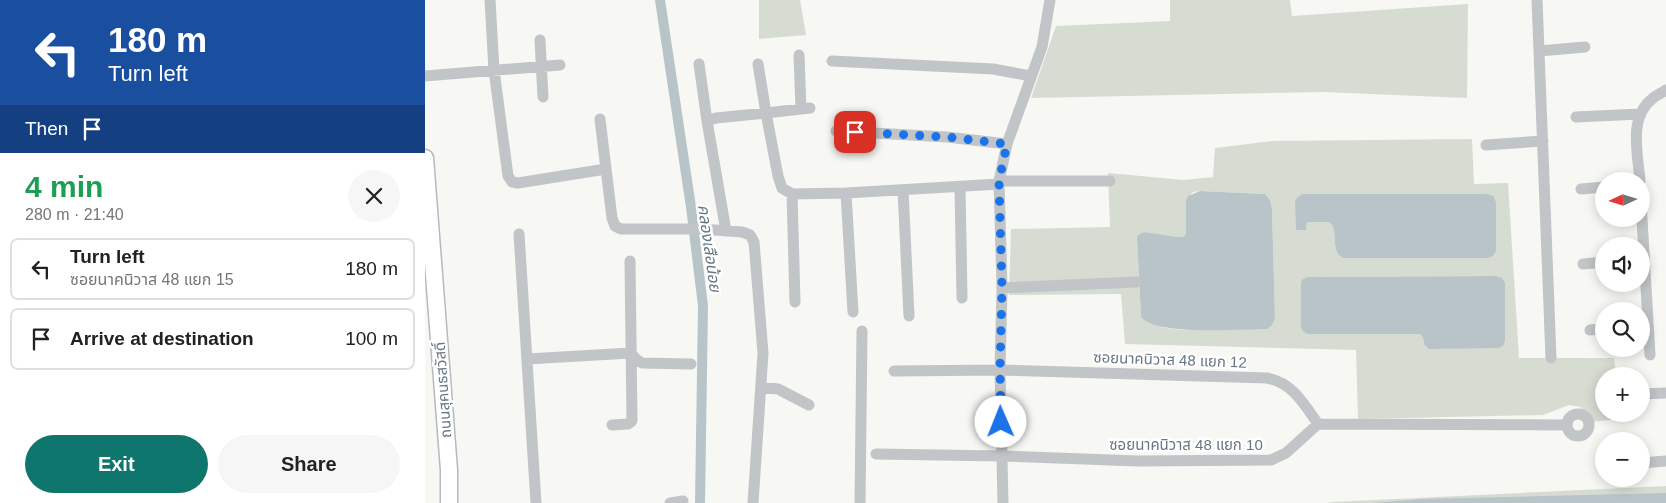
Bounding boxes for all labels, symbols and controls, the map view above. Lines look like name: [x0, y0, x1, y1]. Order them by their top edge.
icon: left: [25, 20, 90, 85]
text: 180 m: [108, 20, 207, 59]
text: Turn left: [108, 61, 188, 86]
pin: [834, 111, 876, 153]
icon: arrive: [78, 115, 106, 143]
text: Then: [25, 118, 68, 139]
icon: arrive: [841, 118, 869, 146]
text: 4 min: [25, 170, 103, 203]
button: close: [348, 170, 400, 222]
north arrow: [1595, 172, 1650, 228]
map controls: [1595, 172, 1650, 487]
water label: คลองเสือน้อย: [695, 203, 724, 294]
text: 280 m · 21:40: [25, 206, 124, 223]
button: sound: [1595, 237, 1650, 292]
text: Turn left: [70, 246, 145, 267]
icon: left: [27, 255, 55, 283]
text: 180 m: [345, 258, 398, 279]
text: ซอยนาคนิวาส 48 แยก 15: [70, 271, 234, 288]
button: search: [1595, 302, 1650, 357]
icon: arrive: [27, 325, 55, 353]
text: Arrive at destination: [70, 328, 254, 349]
text: 100 m: [345, 328, 398, 349]
street label: ถนนสุคนธสวัสดิ์: [431, 341, 455, 439]
street label: ซอยนาคนิวาส 48 แยก 12: [1093, 348, 1247, 371]
button: +: [1595, 367, 1650, 422]
position arrow: [974, 395, 1026, 447]
button: −: [1595, 432, 1650, 487]
button: Exit: [25, 435, 208, 493]
button: Share: [218, 435, 400, 493]
street label: ซอยนาคนิวาส 48 แยก 10: [1109, 436, 1263, 453]

